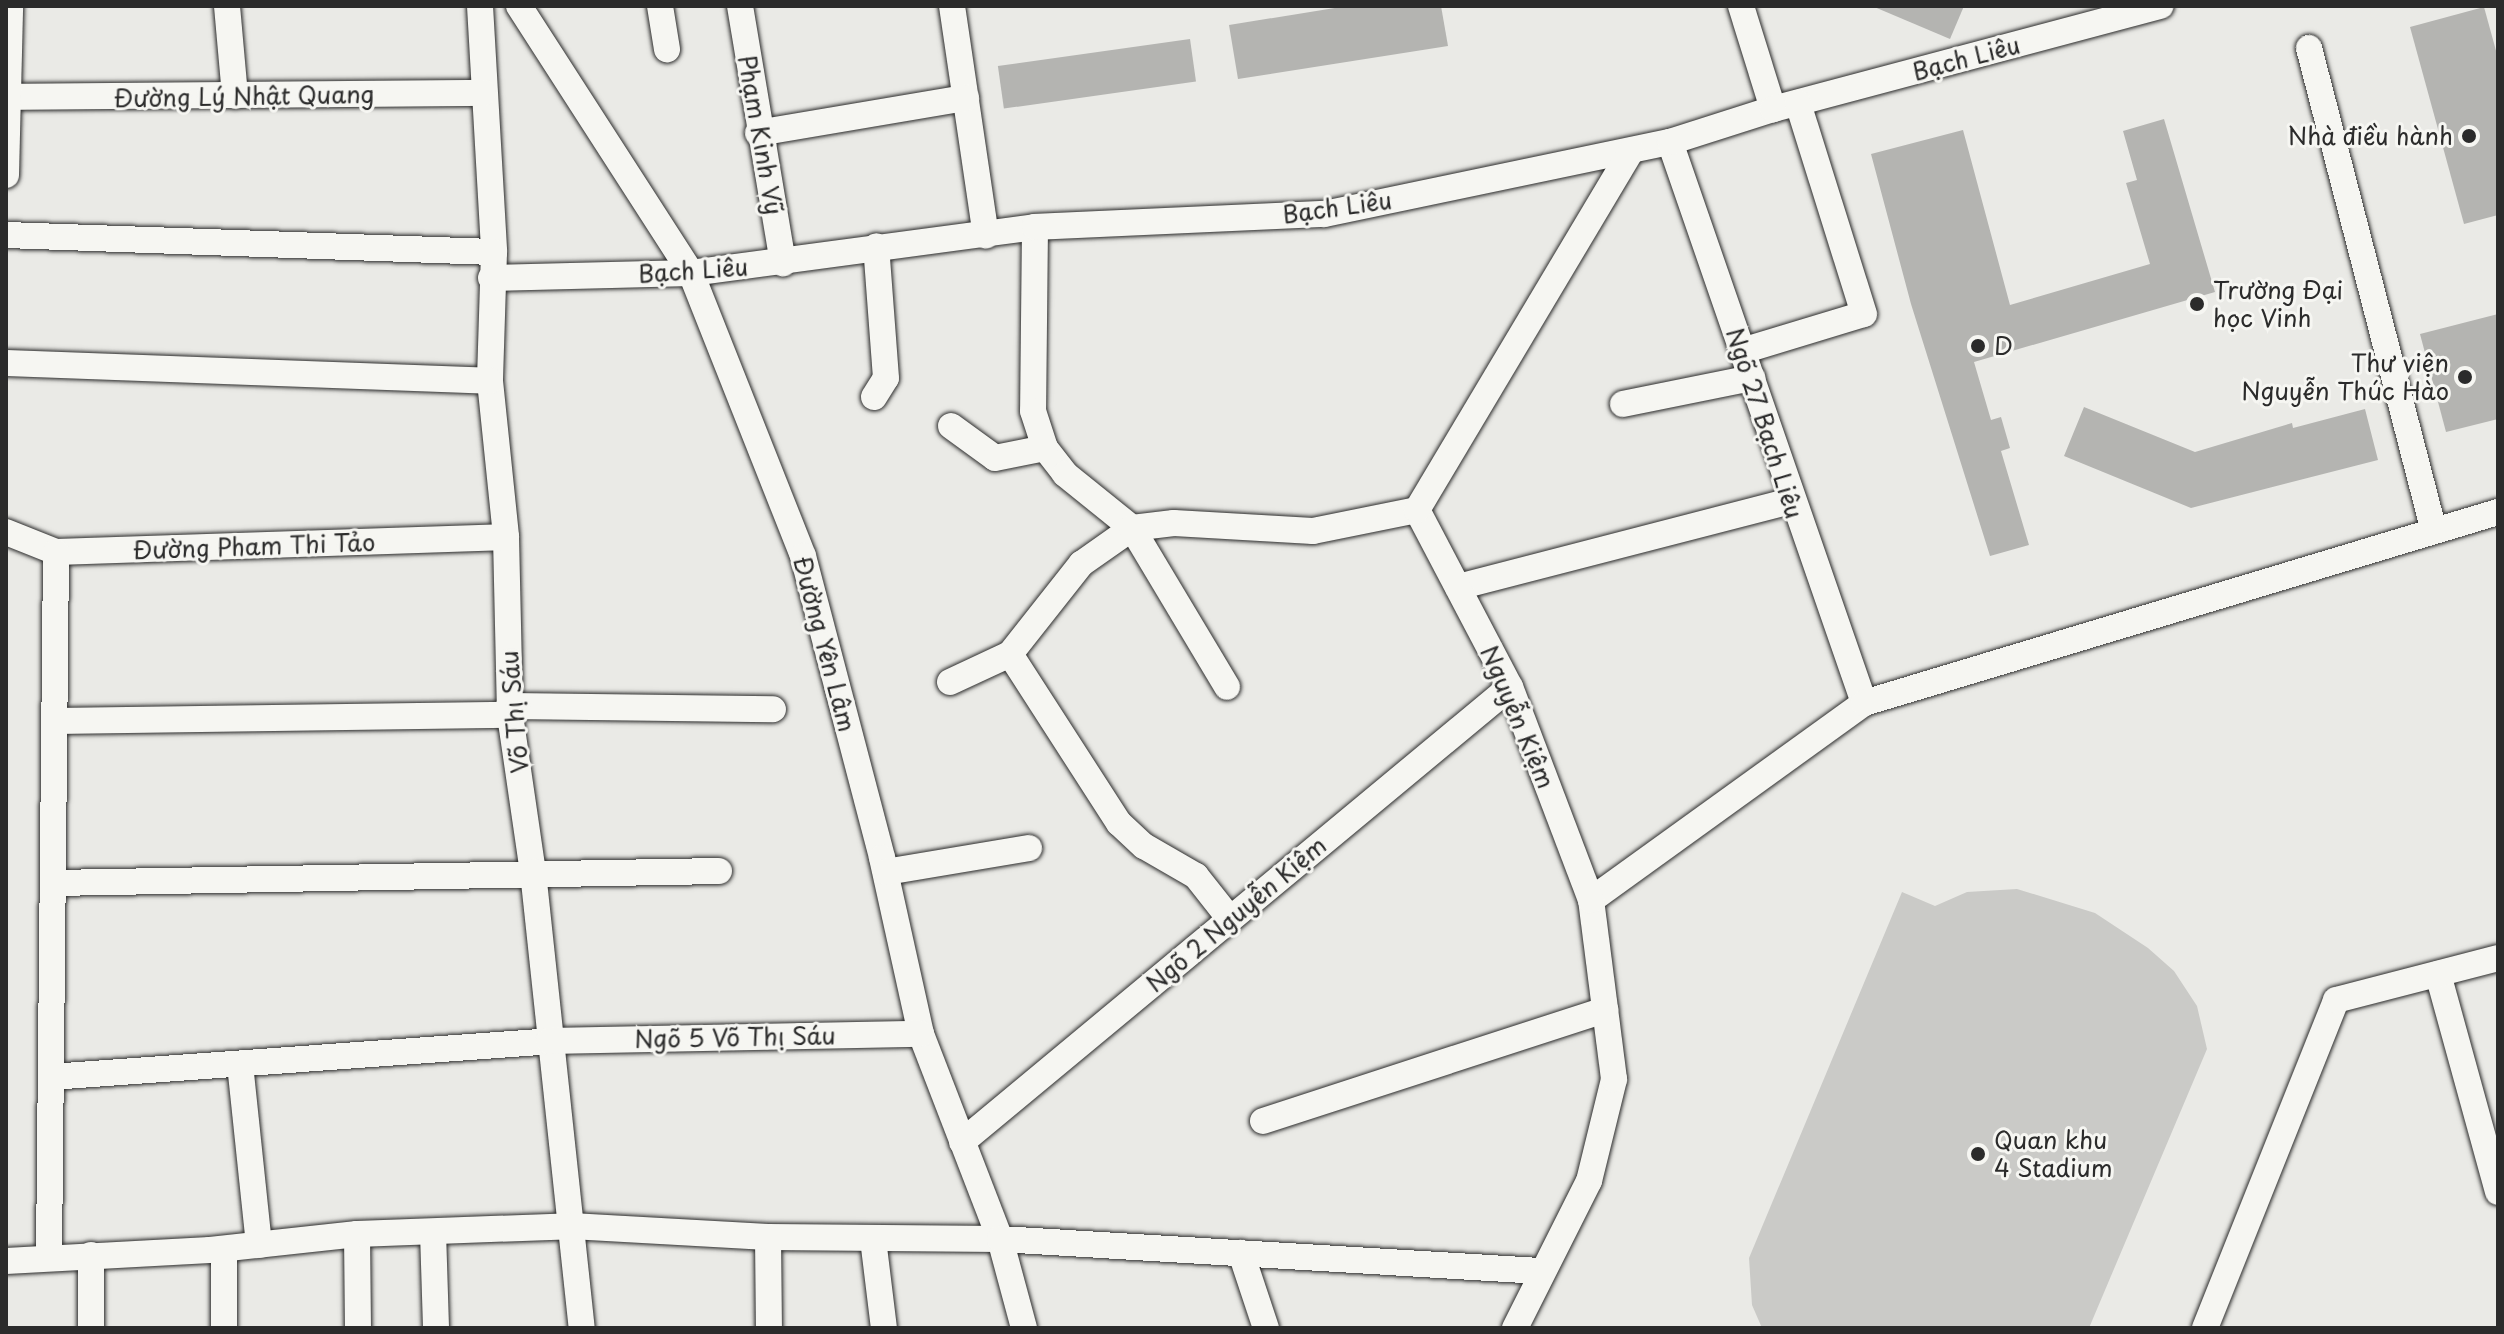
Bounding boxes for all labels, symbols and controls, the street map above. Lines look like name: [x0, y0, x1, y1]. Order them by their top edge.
street label: Bạch Liêu: [1909, 30, 2023, 86]
street label: Phạm Kinh Vỹ: [733, 54, 789, 216]
street label: Đường Lý Nhật Quang: [114, 79, 374, 113]
place label: Nhà điều hành: [2287, 122, 2453, 150]
marker: Nhà điều hành: [2460, 127, 2478, 145]
street label: Bạch Liêu: [1280, 185, 1394, 229]
street label: Bạch Liêu: [637, 252, 749, 288]
place label: Trường Đại học Vinh: [2213, 276, 2344, 332]
marker: Trường Đại học Vinh: [2188, 295, 2206, 313]
street label: Ngõ 27 Bạch Liêu: [1720, 322, 1810, 524]
place label: D: [1994, 332, 2013, 360]
marker: D: [1969, 337, 1987, 355]
place label: Thư viện Nguyễn Thúc Hào: [2242, 349, 2449, 405]
marker: Thư viện Nguyễn Thúc Hào: [2456, 368, 2474, 386]
street label: Đường Pham Thi Tảo: [132, 527, 376, 565]
street label: Đường Yên Lâm: [788, 553, 862, 735]
street label: Nguyễn Kiệm: [1475, 641, 1561, 793]
street label: Võ Thị Sáu: [494, 649, 534, 775]
street label: Ngõ 2 Nguyễn Kiệm: [1138, 829, 1334, 999]
street label: Ngõ 5 Võ Thị Sáu: [634, 1021, 836, 1053]
place label: Quan khu 4 Stadium: [1994, 1126, 2113, 1182]
marker: Quan khu 4 Stadium: [1969, 1145, 1987, 1163]

